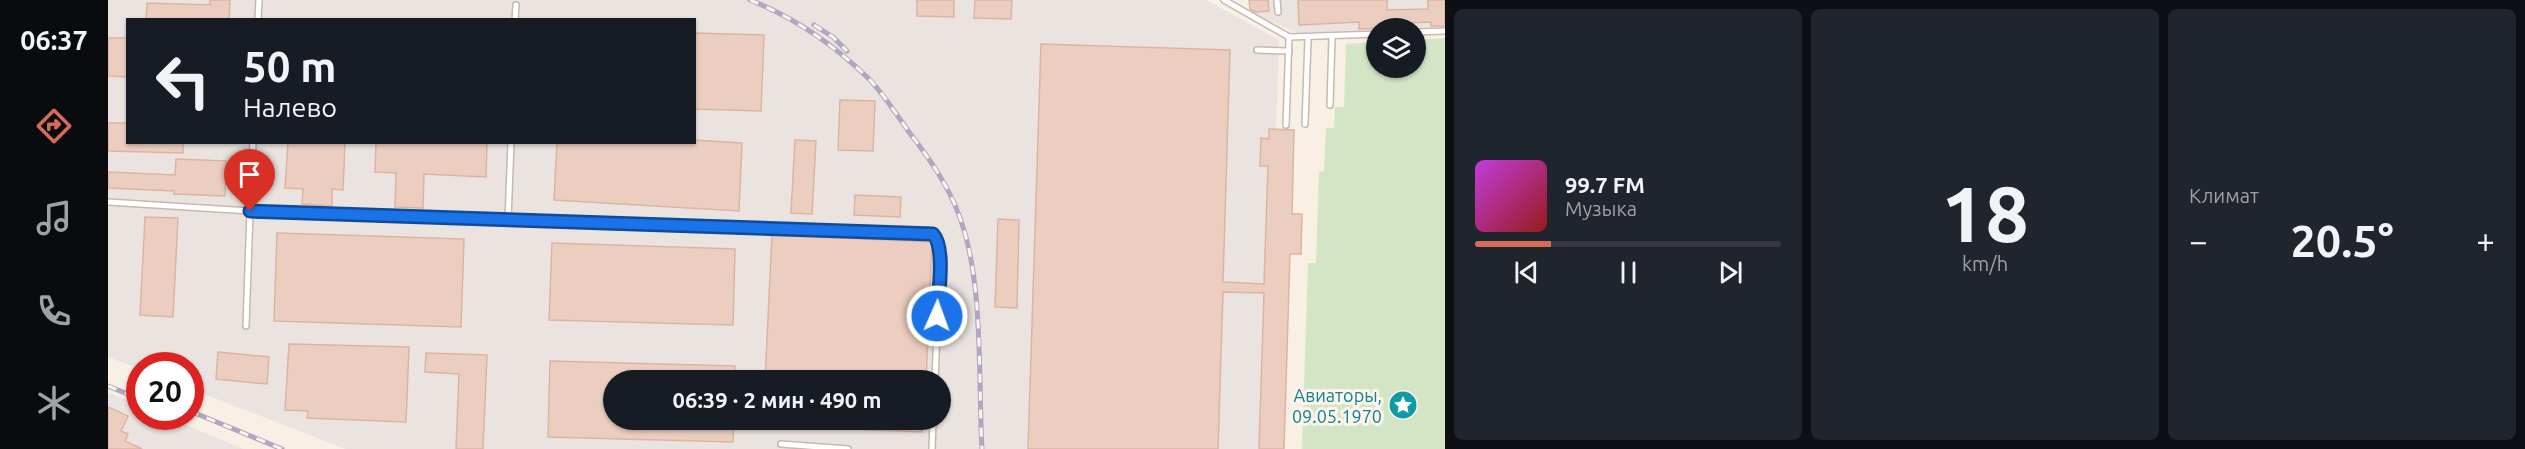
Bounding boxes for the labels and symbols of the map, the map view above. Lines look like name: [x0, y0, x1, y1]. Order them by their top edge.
pin: [224, 149, 275, 211]
position arrow: [905, 284, 969, 348]
speed limit sign: 20: [126, 352, 204, 430]
place label: Авиаторы, 09.05.1970: [1292, 385, 1382, 426]
place icon: Авиаторы, 09.05.1970: [1387, 389, 1419, 421]

